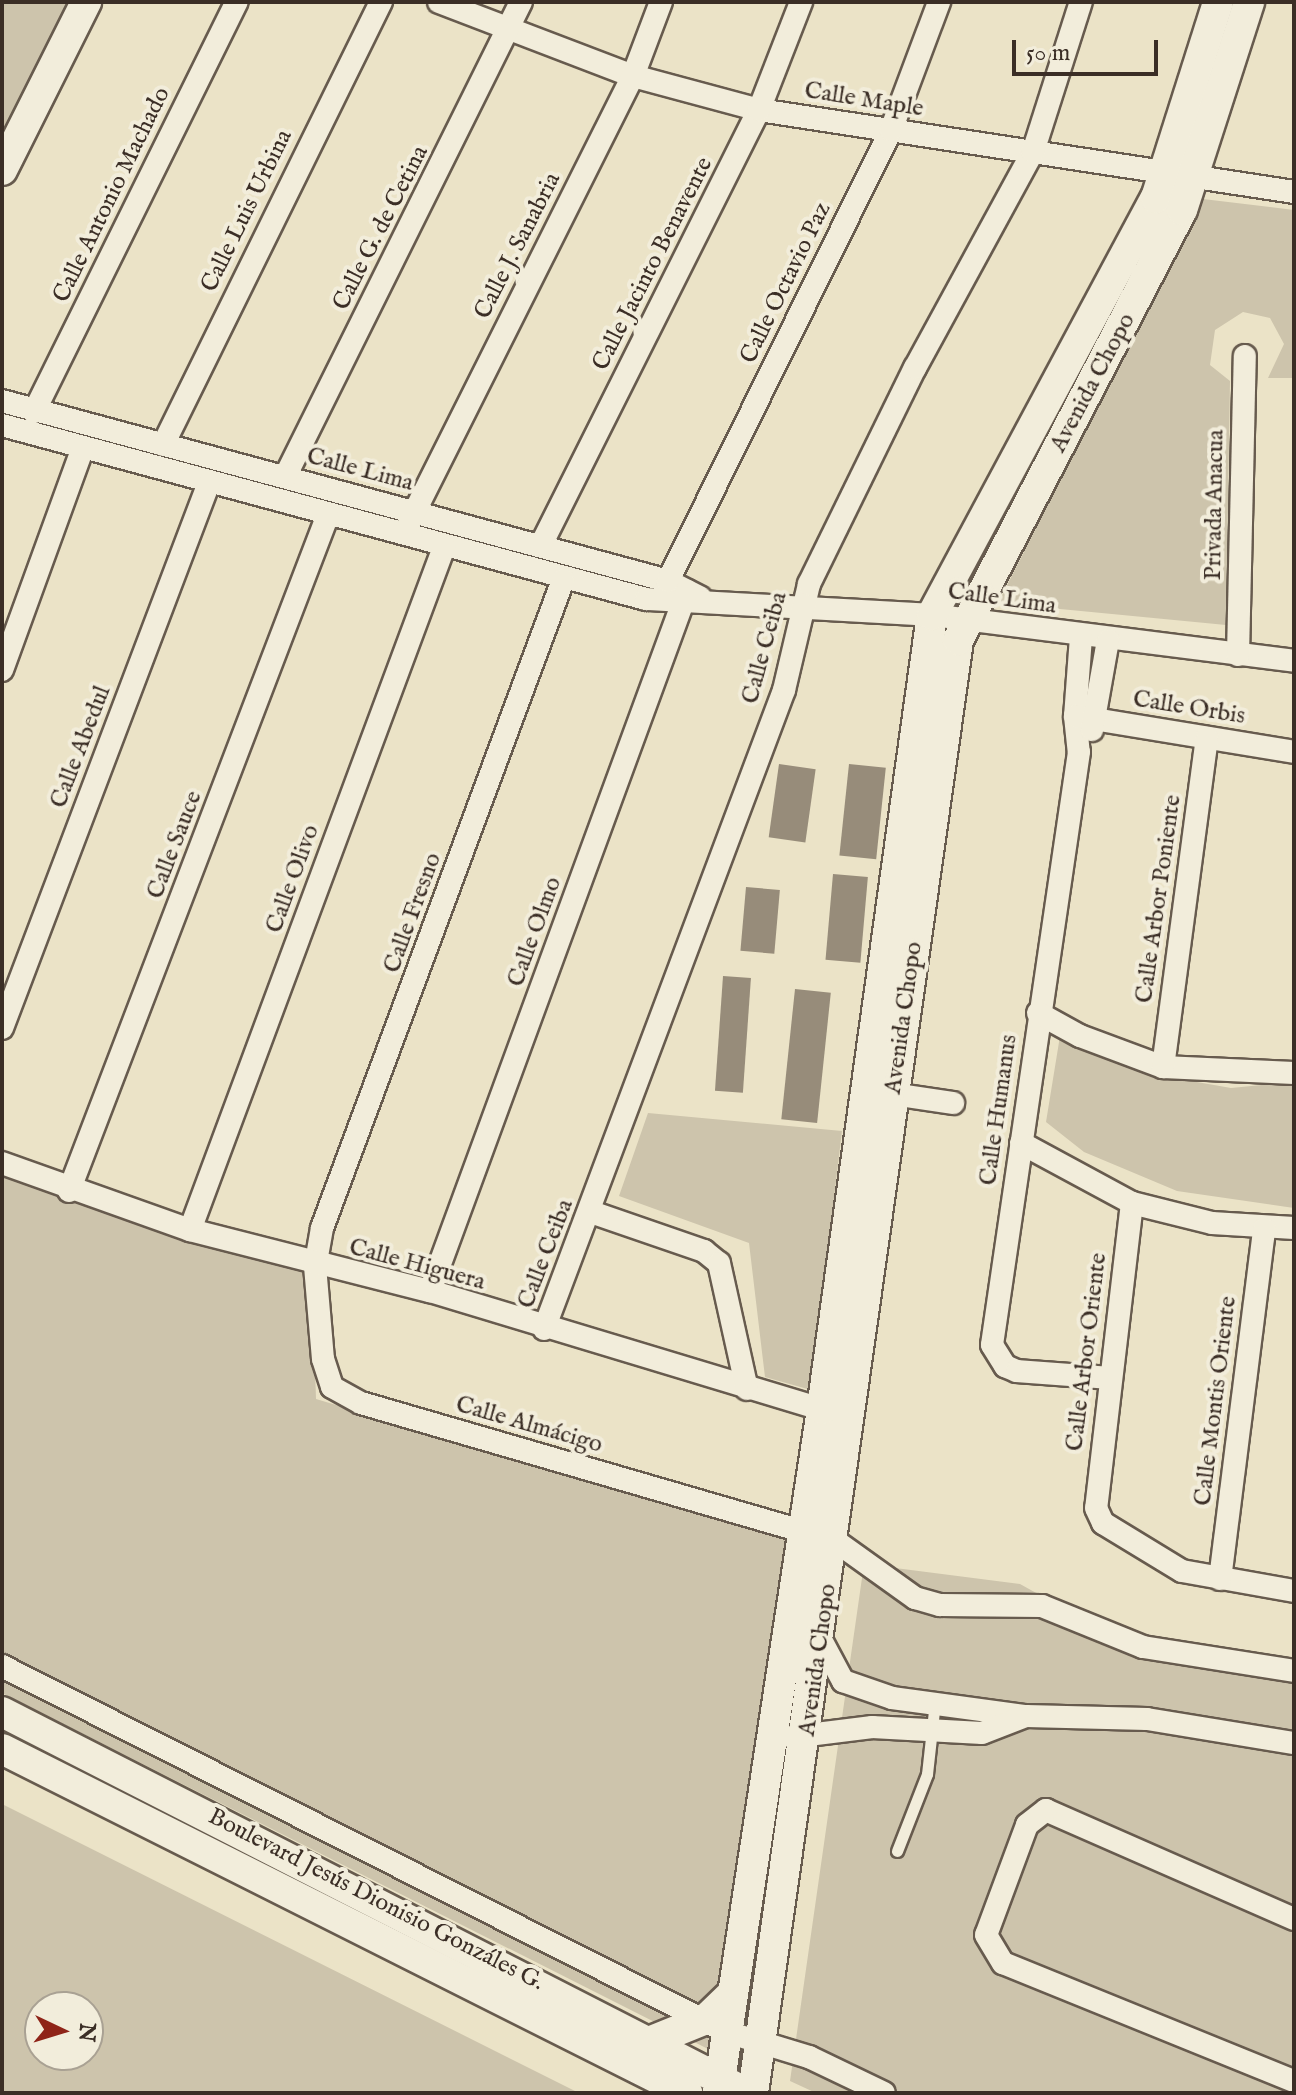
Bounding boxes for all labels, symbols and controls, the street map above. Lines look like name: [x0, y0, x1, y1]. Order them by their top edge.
scale bar: [1016, 24, 1162, 74]
text: 50 m: [1026, 38, 1070, 69]
street label: Calle Maple: [802, 76, 926, 124]
street label: Calle Antonio Machado: [47, 83, 177, 307]
street label: Calle Luis Urbina: [195, 125, 299, 297]
street label: Calle G. de Cetina: [327, 141, 435, 315]
street label: Calle Jacinto Benavente: [587, 153, 719, 375]
street label: Calle J. Sanabria: [469, 168, 567, 324]
street label: Calle Octavio Paz: [735, 198, 837, 368]
street label: Avenida Chopo: [1044, 308, 1142, 458]
street label: Privada Anacua: [1199, 429, 1231, 581]
street label: Calle Lima: [304, 442, 416, 498]
street label: Calle Lima: [946, 577, 1058, 621]
street label: Calle Ceiba: [736, 589, 794, 707]
street label: Calle Abedul: [44, 682, 118, 812]
street label: Calle Orbis: [1131, 685, 1247, 731]
street label: Calle Sauce: [141, 787, 209, 903]
street label: Calle Arbor Poniente: [1130, 793, 1188, 1005]
street label: Calle Olivo: [260, 821, 326, 937]
street label: Calle Fresno: [378, 849, 448, 977]
street label: Calle Olmo: [502, 873, 568, 991]
street label: Avenida Chopo: [879, 940, 929, 1096]
street label: Calle Humanus: [974, 1033, 1024, 1187]
street label: Calle Ceiba: [512, 1195, 580, 1313]
street label: Calle Higuera: [346, 1233, 488, 1297]
street label: Calle Arbor Oriente: [1061, 1251, 1113, 1453]
street label: Calle Montis Oriente: [1189, 1295, 1243, 1507]
street label: Calle Almácigo: [452, 1390, 606, 1460]
street label: Avenida Chopo: [793, 1582, 843, 1738]
street label: Boulevard Jesús Dionisio Gonzáles G.: [203, 1803, 549, 1997]
north arrow: [24, 1991, 104, 2071]
text: N: [71, 2022, 101, 2043]

